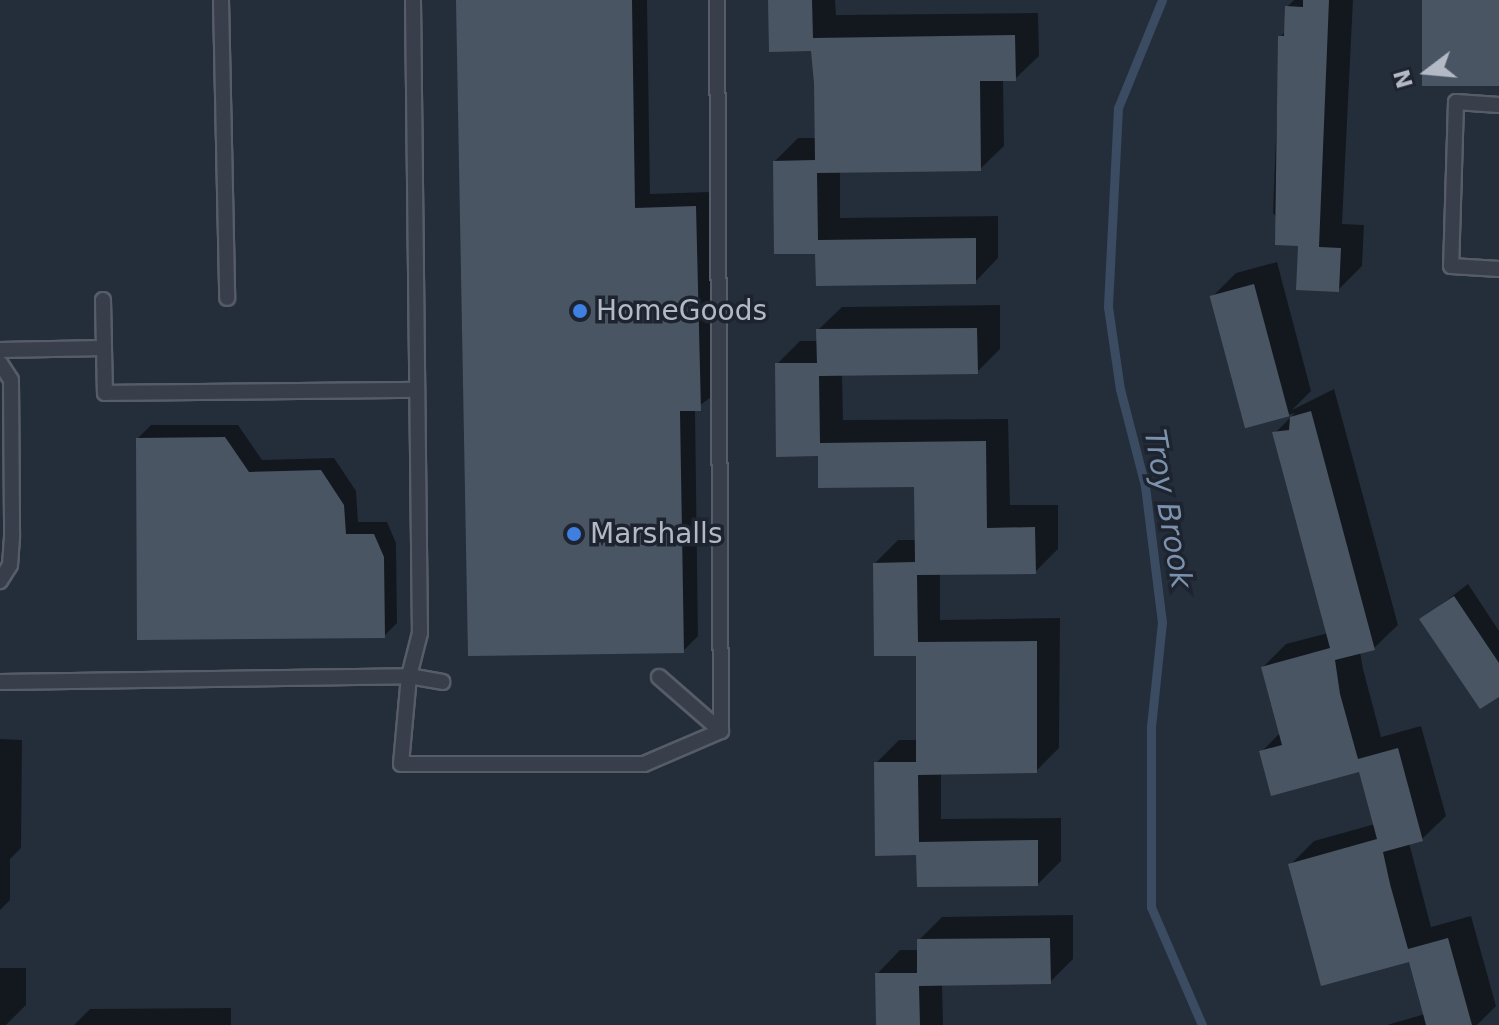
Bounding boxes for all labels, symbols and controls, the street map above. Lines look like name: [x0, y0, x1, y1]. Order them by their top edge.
north arrow: [1387, 32, 1467, 112]
text: N: [1389, 66, 1418, 91]
place label: HomeGoods: [596, 294, 767, 328]
marker: HomeGoods: [571, 302, 589, 320]
water label: Troy Brook: [1136, 427, 1200, 591]
place label: Marshalls: [590, 517, 722, 551]
marker: Marshalls: [565, 525, 583, 543]

